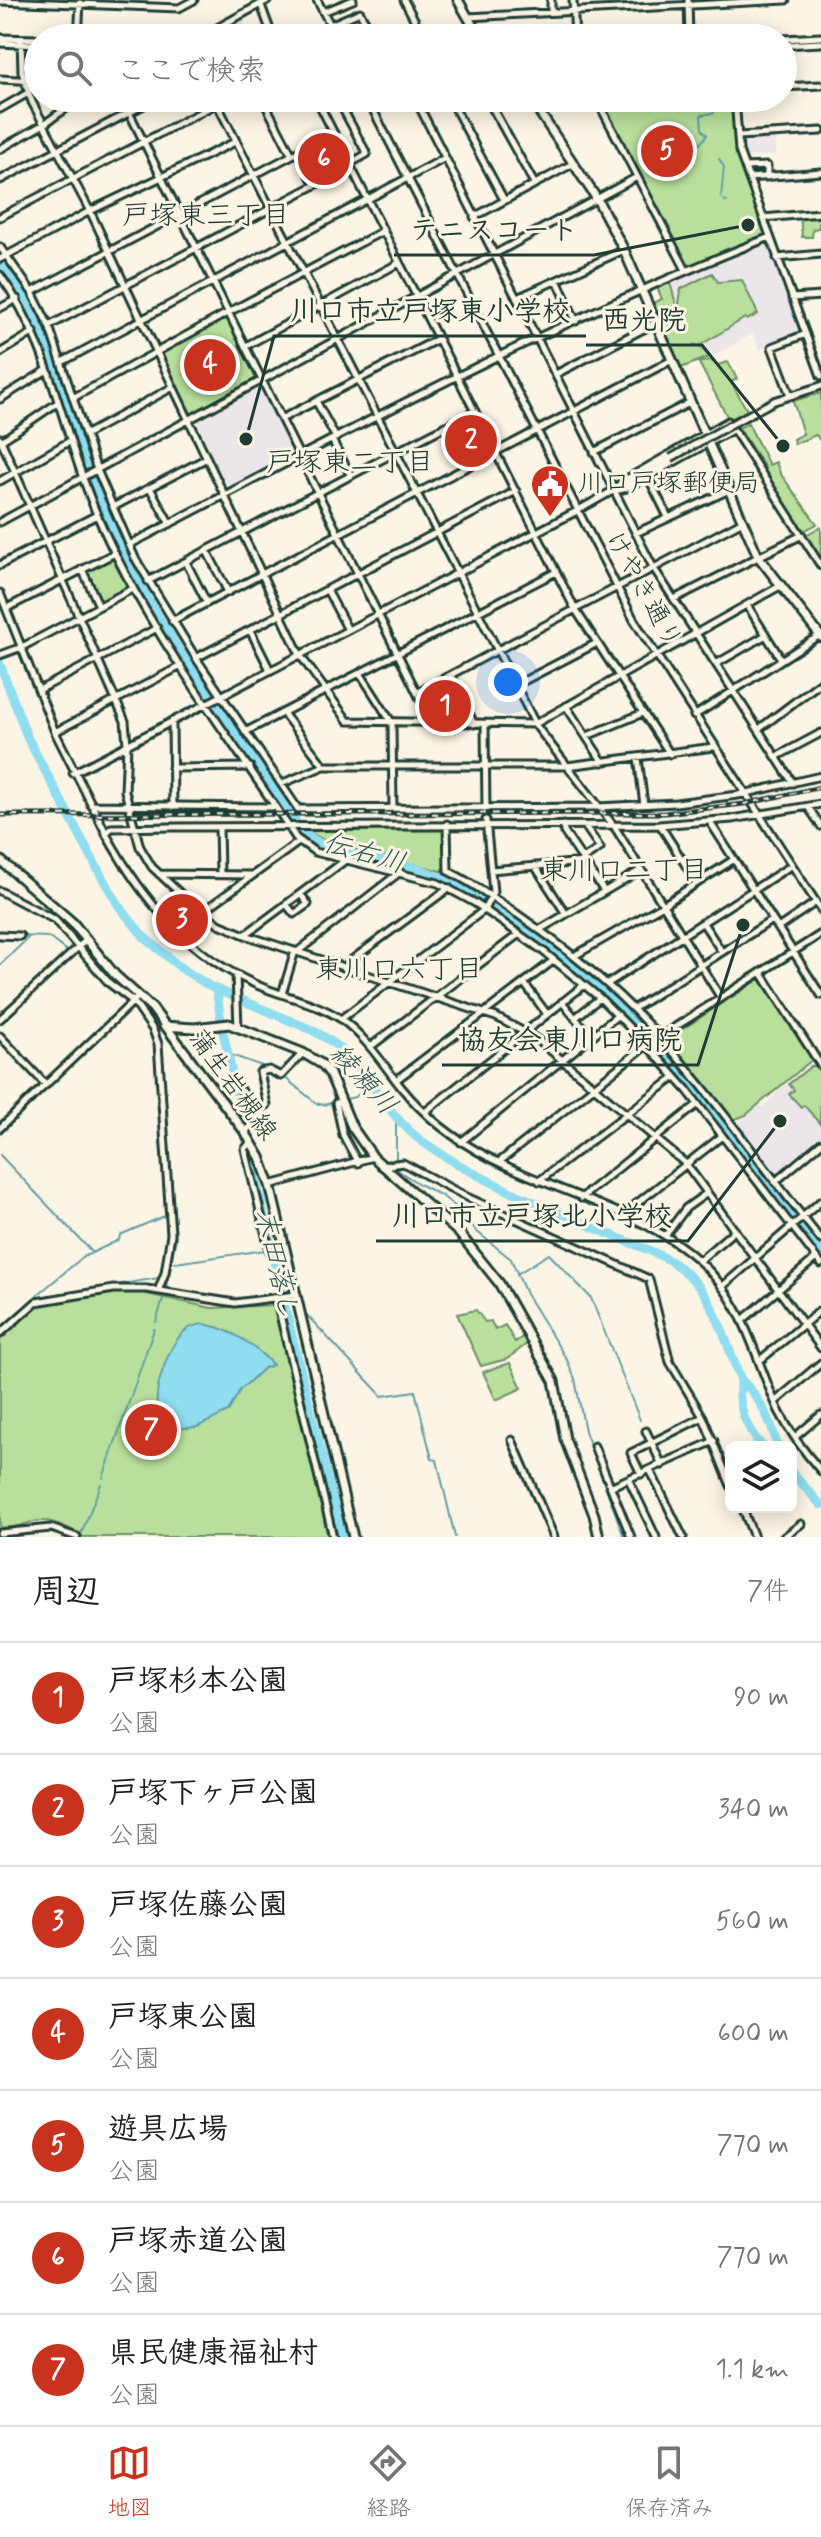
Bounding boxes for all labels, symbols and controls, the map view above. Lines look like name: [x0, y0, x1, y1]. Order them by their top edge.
search box: [24, 24, 797, 112]
icon: search: [52, 46, 96, 90]
text: ここで検索: [116, 52, 266, 91]
pin: 5: [641, 121, 693, 181]
pin: 6: [298, 129, 350, 189]
district label: 戸塚東三丁目: [122, 198, 290, 235]
callout: テニスコート: [394, 203, 594, 255]
text: テニスコート: [410, 213, 578, 250]
callout: 川口市立戸塚東小学校: [274, 284, 586, 336]
callout: 西光院: [586, 293, 702, 345]
text: 川口市立戸塚東小学校: [290, 294, 570, 331]
text: 西光院: [602, 303, 686, 340]
pin: 4: [184, 335, 236, 395]
pin: 2: [445, 411, 497, 471]
district label: 戸塚東二丁目: [266, 445, 434, 482]
public building icon: 川口戸塚郵便局: [529, 463, 571, 518]
place label: 川口戸塚郵便局: [578, 467, 760, 501]
street label: けやき通り: [597, 525, 689, 655]
your location: [488, 662, 528, 702]
pin: 1: [419, 676, 471, 736]
water label: 伝右川: [319, 825, 409, 883]
district label: 東川口二丁目: [540, 853, 708, 890]
pin: 3: [156, 890, 208, 950]
district label: 東川口六丁目: [315, 952, 483, 989]
callout: 協友会東川口病院: [442, 1013, 698, 1065]
street label: 蒲生岩槻線: [180, 1022, 284, 1148]
text: 協友会東川口病院: [458, 1023, 682, 1060]
water label: 綾瀬川: [321, 1036, 405, 1124]
callout: 川口市立戸塚北小学校: [376, 1189, 688, 1241]
text: 川口市立戸塚北小学校: [392, 1199, 672, 1236]
water label: 末田落し: [245, 1205, 307, 1323]
pin: 7: [125, 1400, 177, 1460]
map controls: [725, 1441, 797, 1513]
button: layers: [725, 1441, 797, 1513]
text: 周辺: [32, 1570, 100, 1615]
text: 7件: [747, 1575, 789, 1609]
text: 戸塚杉本公園: [108, 1662, 288, 1701]
text: 1: [52, 1681, 64, 1715]
text: 90 m: [734, 1681, 789, 1715]
text: 公園: [108, 1707, 160, 1741]
text: 戸塚下ヶ戸公園: [108, 1774, 318, 1813]
text: 2: [52, 1793, 64, 1827]
text: 340 m: [718, 1793, 789, 1827]
text: 公園: [108, 1819, 160, 1853]
text: 戸塚佐藤公園: [108, 1886, 288, 1925]
text: 3: [52, 1905, 64, 1939]
text: 560 m: [716, 1905, 789, 1939]
text: 公園: [108, 1931, 160, 1965]
text: 戸塚東公園: [108, 1998, 258, 2037]
text: 4: [50, 2017, 66, 2051]
text: 600 m: [717, 2017, 789, 2051]
text: 公園: [108, 2043, 160, 2077]
text: 遊具広場: [108, 2110, 228, 2149]
text: 5: [50, 2129, 66, 2163]
text: 770 m: [717, 2129, 789, 2163]
text: 公園: [108, 2155, 160, 2189]
text: 戸塚赤道公園: [108, 2222, 288, 2261]
text: 6: [51, 2241, 65, 2275]
text: 770 m: [717, 2241, 789, 2275]
text: 公園: [108, 2267, 160, 2301]
text: 県民健康福祉村: [108, 2334, 318, 2373]
text: 7: [50, 2353, 66, 2387]
text: 1.1 km: [715, 2353, 789, 2387]
text: 公園: [108, 2379, 160, 2413]
tab: 地図: [107, 2441, 152, 2523]
tab: 経路: [366, 2441, 411, 2523]
tab: 保存済み: [625, 2441, 714, 2523]

